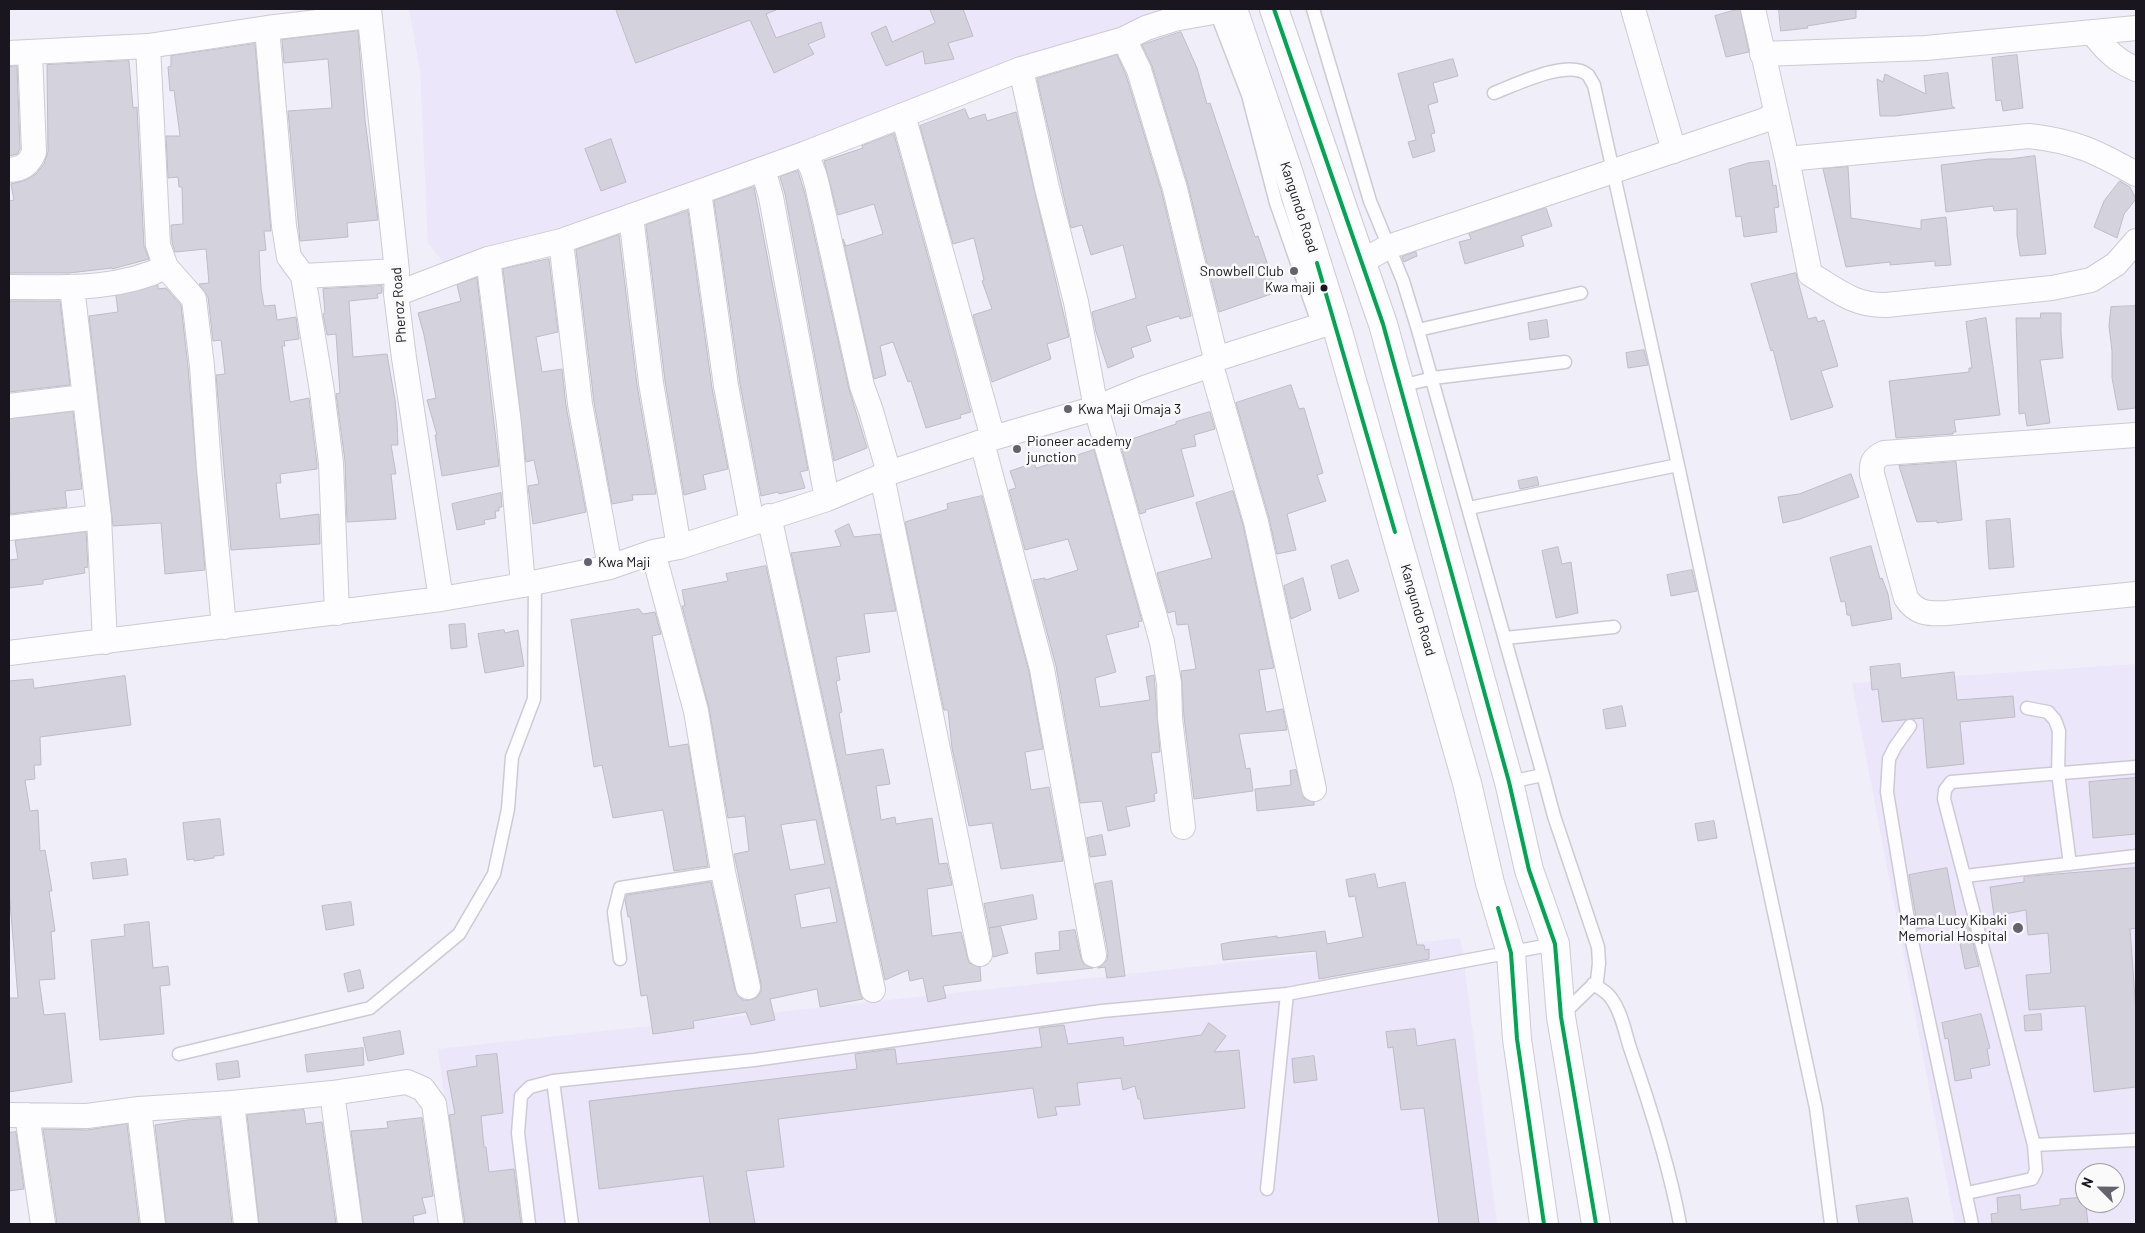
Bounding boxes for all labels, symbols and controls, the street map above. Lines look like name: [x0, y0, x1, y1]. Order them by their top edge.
street label: Kangundo Road: [1276, 159, 1322, 255]
place label: Snowbell Club: [1200, 263, 1284, 279]
marker: Snowbell Club: [1288, 265, 1300, 277]
street label: Pheroz Road: [388, 267, 410, 343]
place label: Kwa maji: [1265, 280, 1315, 296]
marker: Kwa maji: [1319, 283, 1329, 293]
place label: Kwa Maji Omaja 3: [1078, 401, 1181, 417]
marker: Kwa Maji Omaja 3: [1062, 403, 1074, 415]
place label: Pioneer academy junction: [1027, 433, 1131, 466]
marker: Pioneer academy junction: [1011, 443, 1023, 455]
place label: Kwa Maji: [598, 554, 650, 570]
marker: Kwa Maji: [582, 556, 594, 568]
street label: Kangundo Road: [1397, 562, 1439, 658]
place label: Mama Lucy Kibaki Memorial Hospital: [1898, 912, 2007, 944]
marker: Mama Lucy Kibaki Memorial Hospital: [2011, 921, 2025, 935]
north arrow: [2075, 1163, 2125, 1213]
text: N: [2077, 1175, 2096, 1190]

